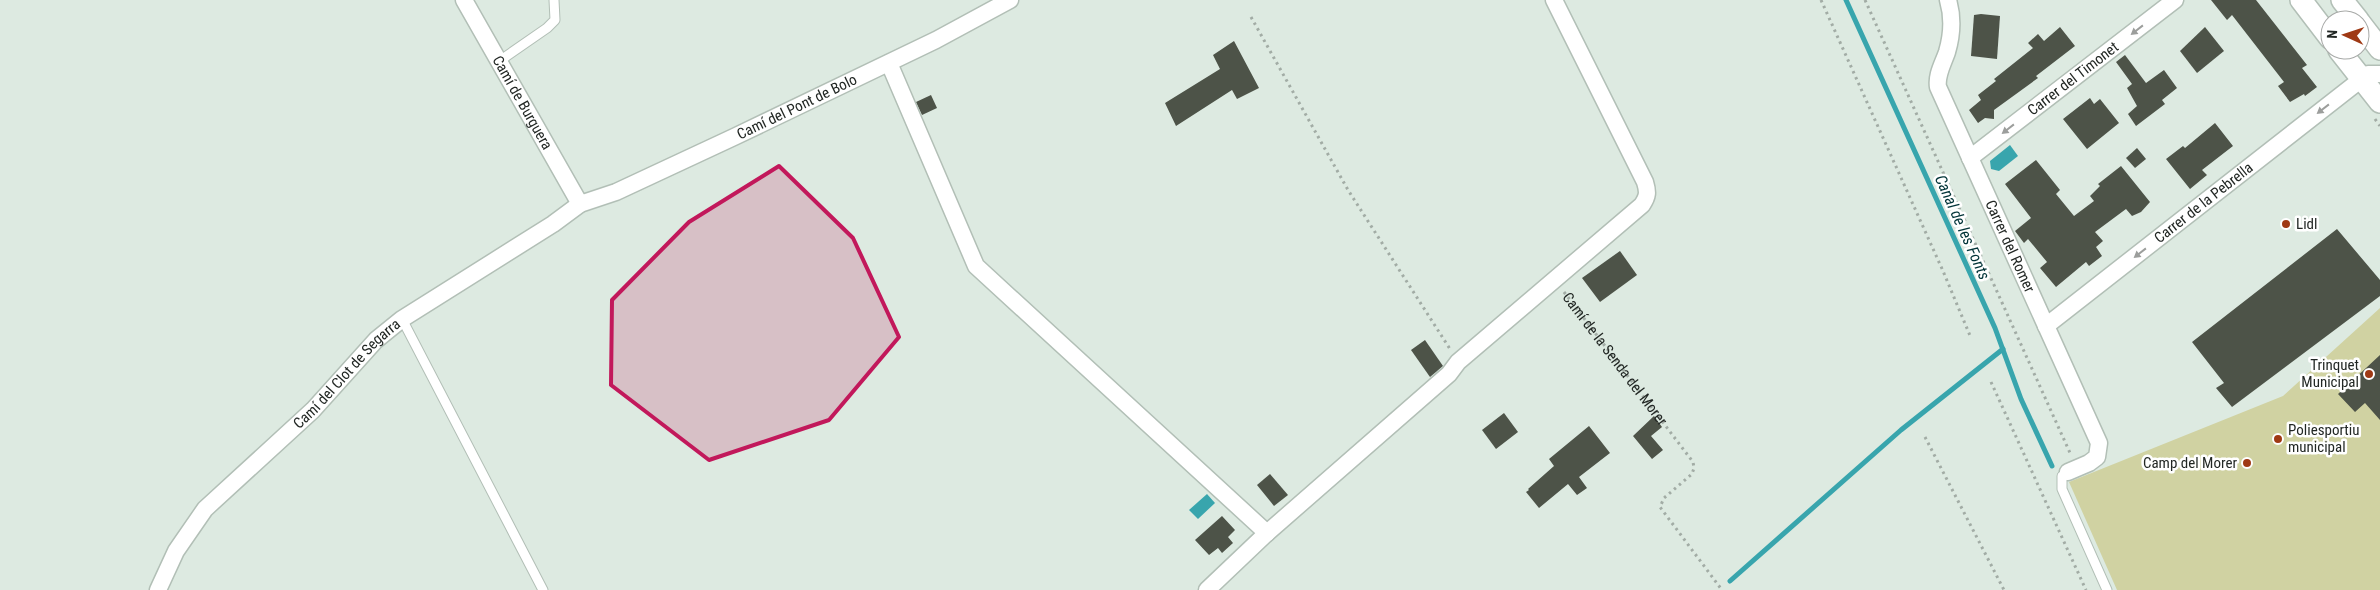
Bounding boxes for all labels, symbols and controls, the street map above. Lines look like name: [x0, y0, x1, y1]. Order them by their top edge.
north arrow: [2320, 10, 2370, 60]
one-way arrow: [2131, 24, 2144, 35]
text: N: [2324, 30, 2340, 39]
street label: Carrer del Timonet: [2024, 38, 2122, 119]
street label: Camí de Burguera: [489, 52, 556, 153]
street label: Camí del Pont de Bolo: [734, 70, 860, 143]
one-way arrow: [2317, 104, 2330, 115]
one-way arrow: [2001, 124, 2015, 134]
street label: Carrer de la Pebrella: [2151, 159, 2256, 247]
water label: Canal de les Fonts: [1931, 172, 1994, 283]
street label: Carrer del Romer: [1981, 197, 2039, 296]
place label: Lidl: [2296, 215, 2317, 233]
marker: Lidl: [2280, 218, 2292, 230]
one-way arrow: [2134, 247, 2147, 258]
street label: Camí de la Senda del Morer: [1558, 289, 1671, 429]
street label: Camí del Clot de Segarra: [290, 315, 404, 433]
place label: Trinquet Municipal: [2301, 356, 2359, 391]
marker: Trinquet Municipal: [2363, 368, 2375, 380]
place label: Poliesportiu municipal: [2288, 421, 2360, 456]
marker: Poliesportiu municipal: [2272, 433, 2284, 445]
place label: Camp del Morer: [2143, 454, 2237, 472]
marker: Camp del Morer: [2241, 457, 2253, 469]

